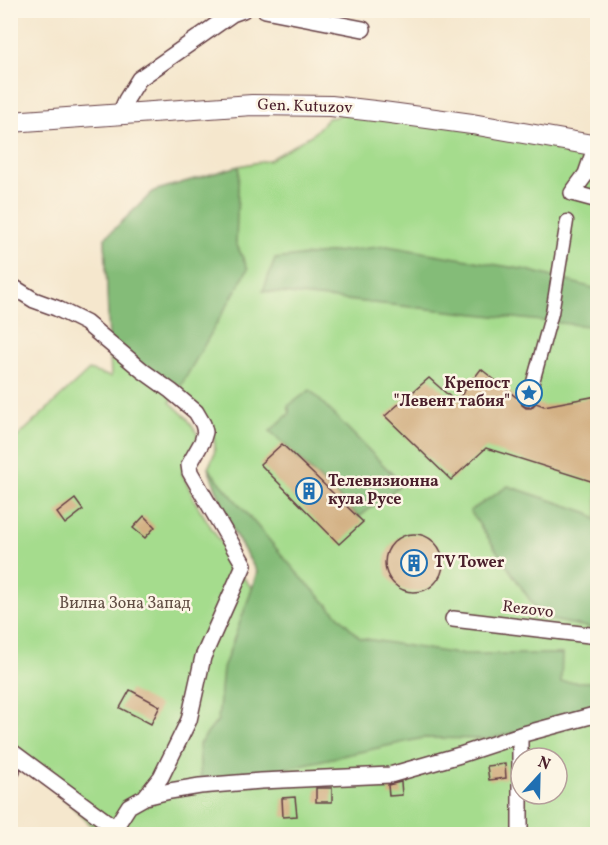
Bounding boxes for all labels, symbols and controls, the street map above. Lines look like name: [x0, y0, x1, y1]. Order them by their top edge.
street label: Gen. Kutuzov: [257, 94, 353, 120]
place label: Крепост "Левент табия": [393, 373, 510, 413]
place icon: Крепост "Левент табия": [514, 378, 544, 408]
place label: Телевизионна кула Русе: [328, 471, 439, 511]
building icon: Телевизионна кула Русе: [294, 476, 324, 506]
building icon: TV Tower: [399, 548, 429, 578]
place label: TV Tower: [434, 552, 505, 574]
park label: Вилна Зона Запад: [59, 593, 191, 615]
street label: Rezovo: [501, 596, 555, 624]
north arrow: [509, 746, 569, 806]
text: N: [534, 752, 554, 776]

